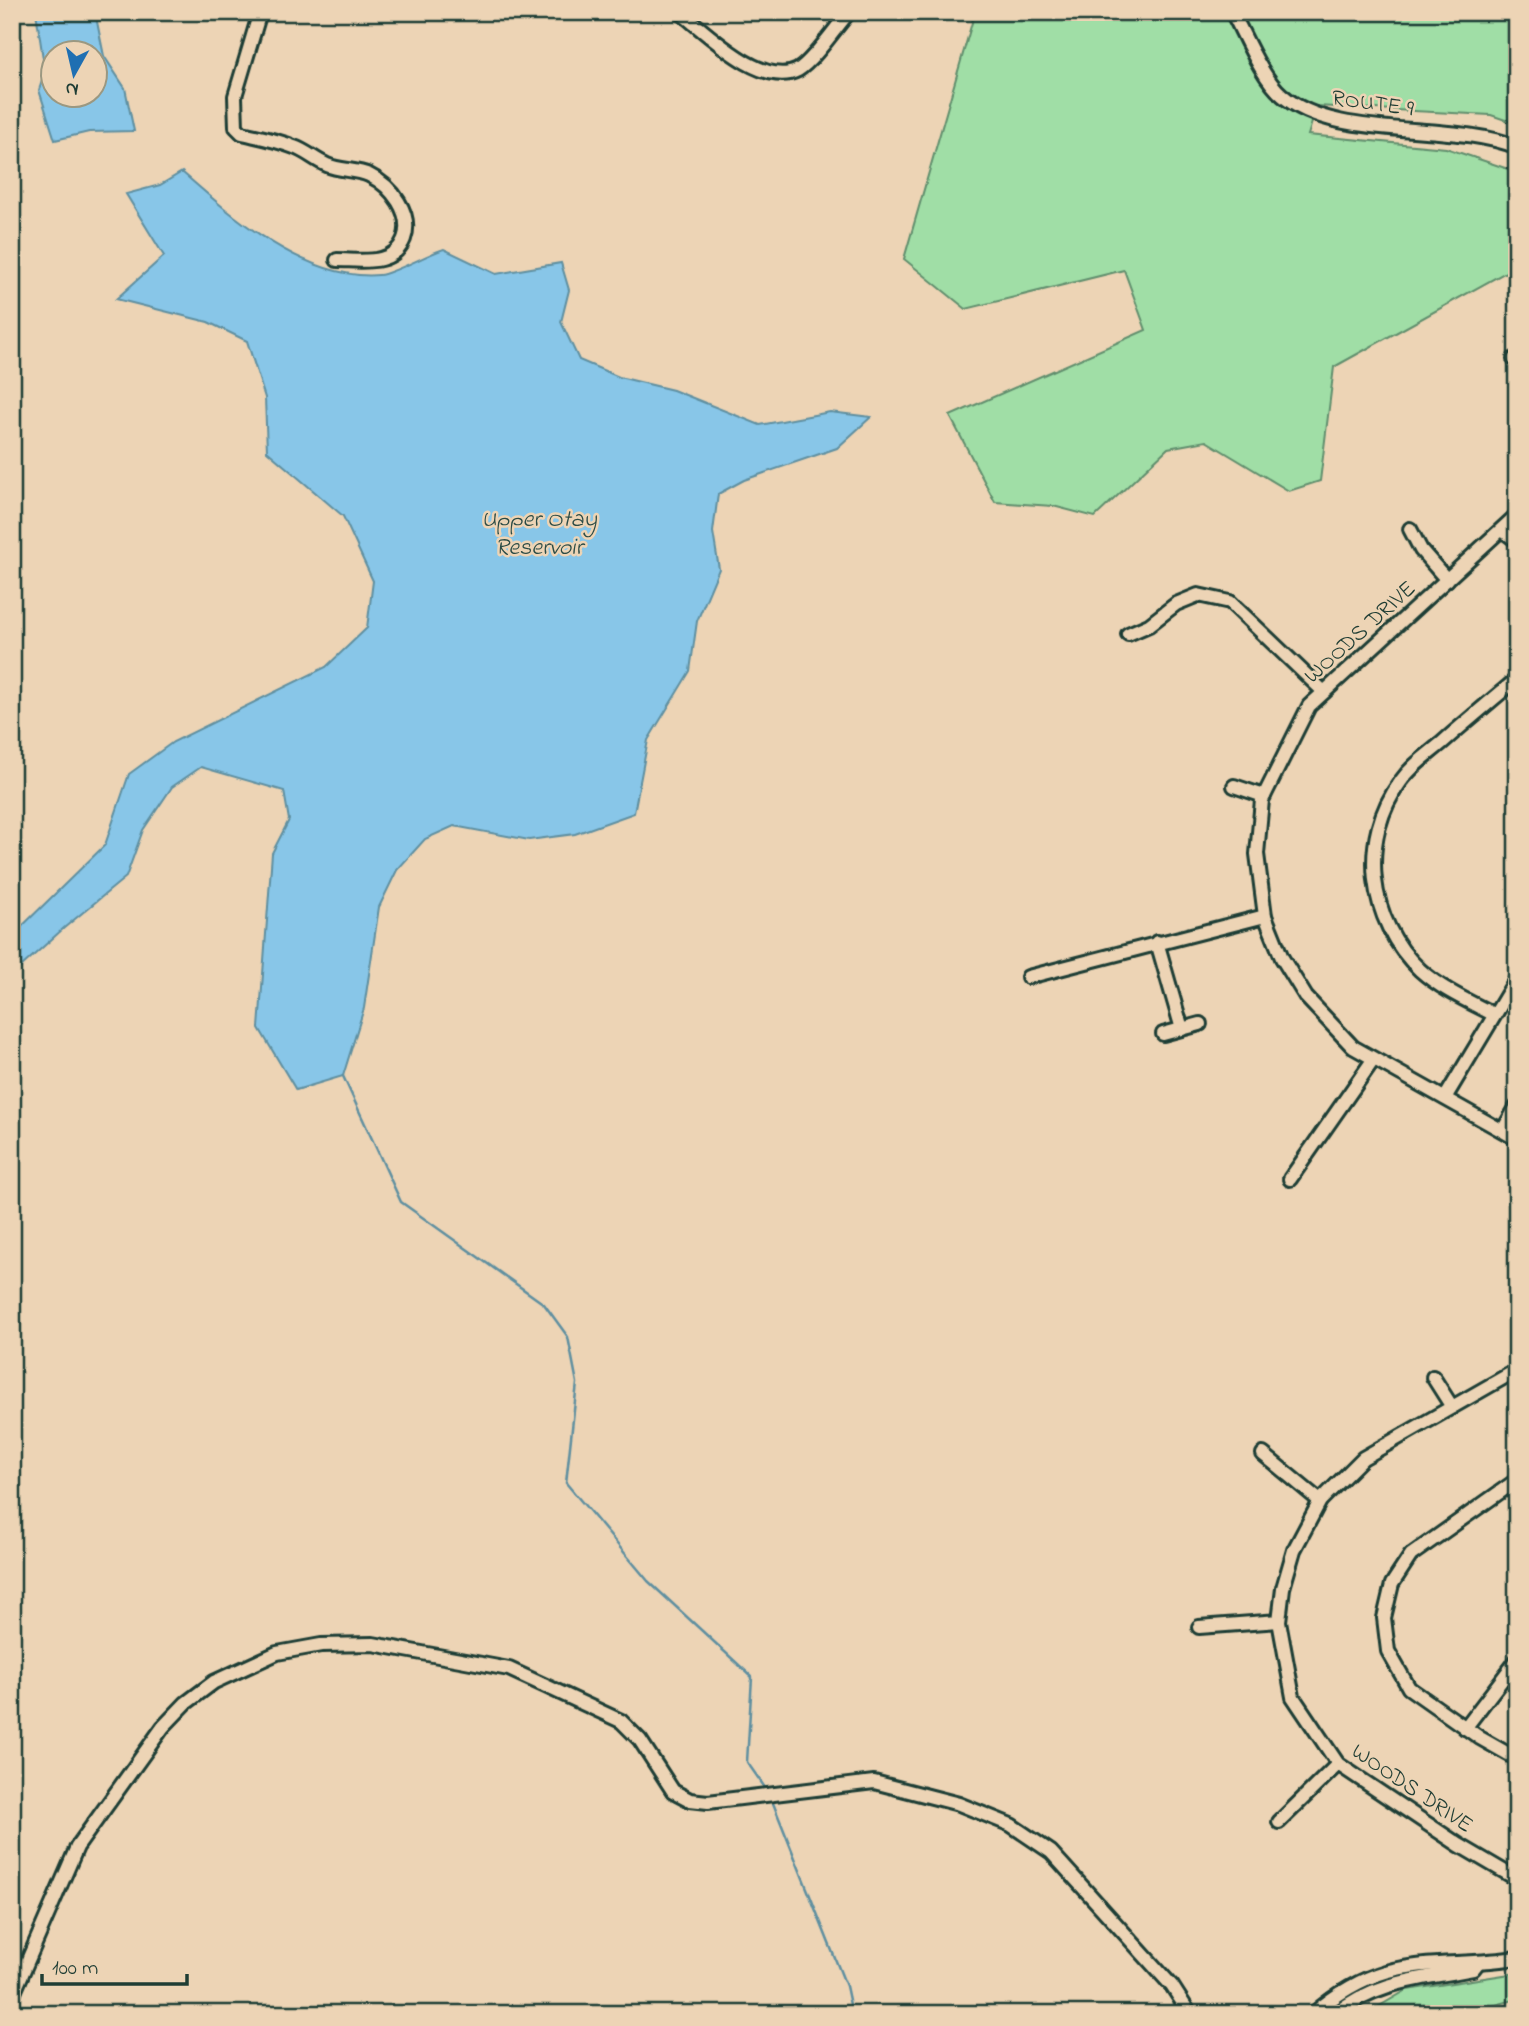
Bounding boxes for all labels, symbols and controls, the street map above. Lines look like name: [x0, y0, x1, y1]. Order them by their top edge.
north arrow: [38, 38, 108, 108]
text: N: [64, 74, 80, 103]
street label: ROUTE 9: [1330, 82, 1416, 127]
water label: Upper Otay Reservoir: [481, 503, 597, 566]
street label: WOODS DRIVE: [1297, 574, 1424, 692]
street label: WOODS DRIVE: [1344, 1736, 1479, 1842]
scale bar: [42, 1942, 187, 1986]
text: 100 m: [52, 1954, 98, 1984]

